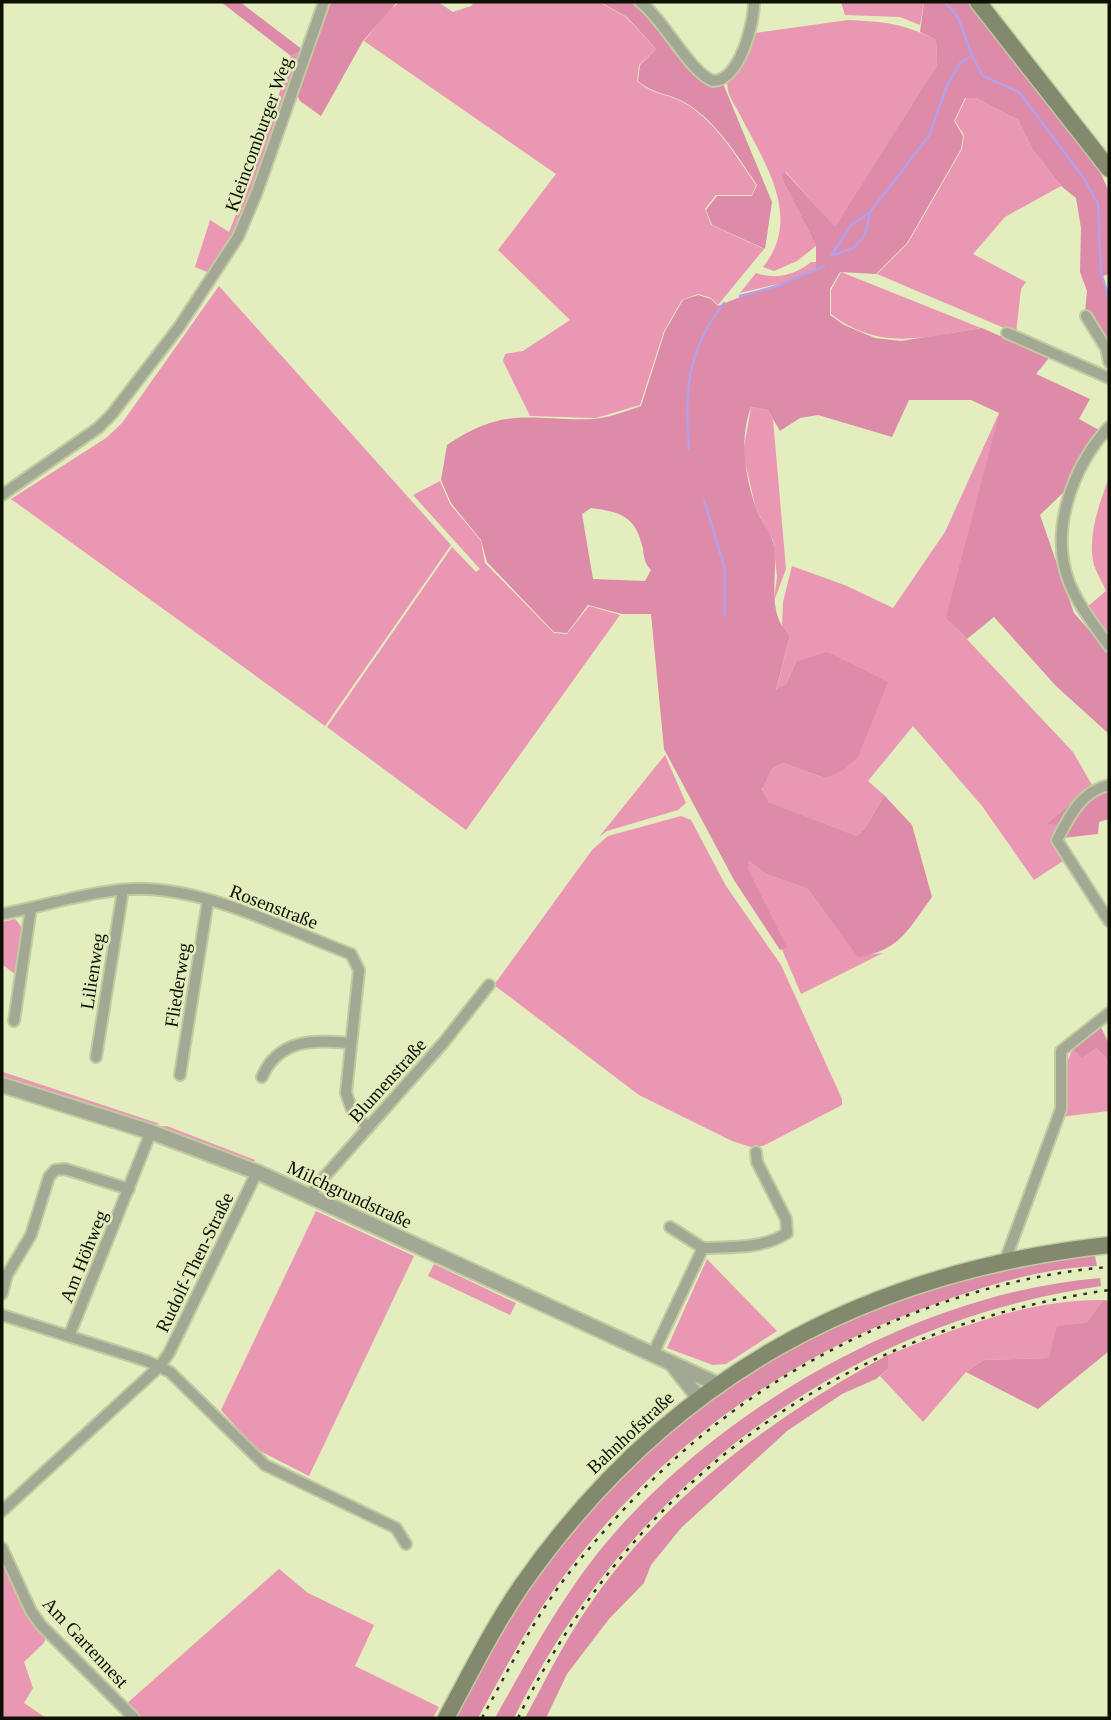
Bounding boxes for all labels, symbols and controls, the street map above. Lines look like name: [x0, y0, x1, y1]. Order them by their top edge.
street label: Kleincomburger Weg: [221, 54, 296, 214]
street label: Rosenstraße: [227, 880, 321, 933]
street label: Lilienweg: [76, 931, 109, 1011]
street label: Fliederweg: [160, 941, 195, 1029]
street label: Blumenstraße: [344, 1034, 430, 1127]
street label: Milchgrundstraße: [284, 1156, 415, 1233]
street label: Rudolf-Then-Straße: [151, 1189, 237, 1336]
street label: Am Höhweg: [55, 1207, 112, 1305]
street label: Bahnhofstraße: [583, 1387, 678, 1478]
street label: Am Gartennest: [39, 1593, 133, 1692]

